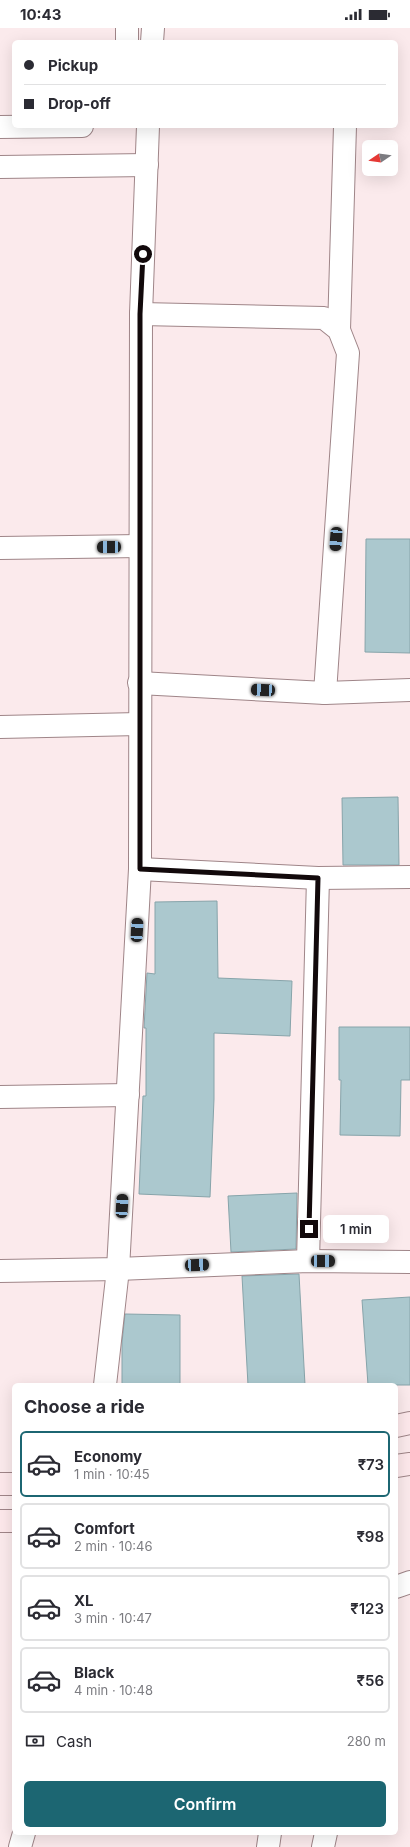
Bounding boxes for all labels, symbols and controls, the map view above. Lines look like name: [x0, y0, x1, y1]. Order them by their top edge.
text: 10:43: [20, 5, 61, 24]
text: Pickup: [48, 56, 98, 75]
text: Drop-off: [48, 94, 111, 113]
north arrow: [362, 140, 398, 176]
map controls: [362, 140, 398, 176]
route start: [134, 245, 152, 263]
car: [329, 527, 343, 551]
car: [97, 541, 121, 553]
car: [251, 683, 275, 697]
car: [130, 918, 144, 942]
car: [115, 1194, 129, 1218]
callout: 1 min: [323, 1215, 389, 1243]
route end: [300, 1220, 318, 1238]
text: 1 min: [340, 1221, 372, 1237]
car: [311, 1255, 335, 1267]
car: [185, 1258, 209, 1272]
text: Choose a ride: [24, 1396, 145, 1417]
icon: car: [26, 1446, 62, 1482]
text: Economy: [74, 1447, 142, 1466]
text: ₹73: [358, 1455, 384, 1474]
text: 1 min · 10:45: [74, 1466, 150, 1482]
icon: car: [26, 1518, 62, 1554]
text: Comfort: [74, 1519, 135, 1538]
text: ₹98: [356, 1527, 384, 1546]
text: 2 min · 10:46: [74, 1538, 153, 1554]
icon: car: [26, 1590, 62, 1626]
text: XL: [74, 1591, 94, 1610]
text: ₹123: [350, 1599, 384, 1618]
text: 3 min · 10:47: [74, 1610, 152, 1626]
icon: car: [26, 1662, 62, 1698]
text: Black: [74, 1663, 114, 1682]
text: ₹56: [357, 1671, 384, 1690]
text: 4 min · 10:48: [74, 1682, 153, 1698]
icon: cash: [24, 1730, 46, 1752]
text: Cash: [56, 1732, 92, 1751]
text: 280 m: [347, 1733, 386, 1749]
button: Confirm: [24, 1781, 386, 1827]

